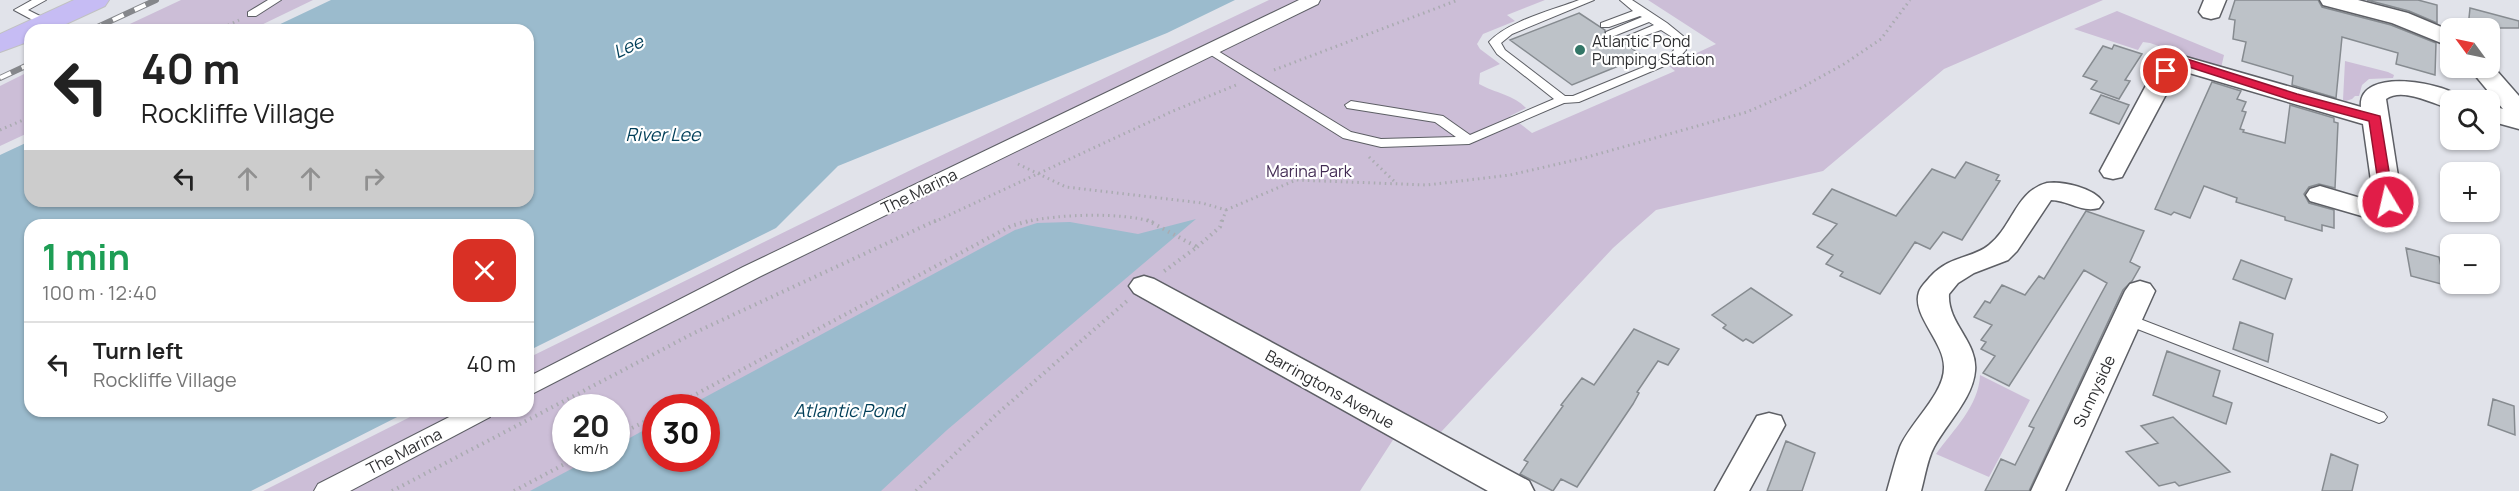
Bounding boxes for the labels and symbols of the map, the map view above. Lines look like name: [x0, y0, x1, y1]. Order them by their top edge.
north arrow: [2440, 18, 2500, 78]
water label: Lee: [609, 28, 648, 63]
place label: Atlantic Pond Pumping Station: [1592, 30, 1714, 70]
marker: Atlantic Pond Pumping Station: [1573, 43, 1587, 57]
pin: [2140, 45, 2191, 96]
water label: River Lee: [625, 122, 702, 146]
park label: Marina Park: [1266, 160, 1353, 182]
street label: The Marina: [877, 163, 961, 219]
position arrow: [2356, 170, 2420, 234]
street label: Barringtons Avenue: [1262, 344, 1398, 434]
street label: Sunnyside: [2068, 351, 2120, 431]
speed limit sign: 30: [642, 394, 720, 472]
water label: Atlantic Pond: [794, 398, 907, 422]
street label: The Marina: [363, 423, 445, 479]

